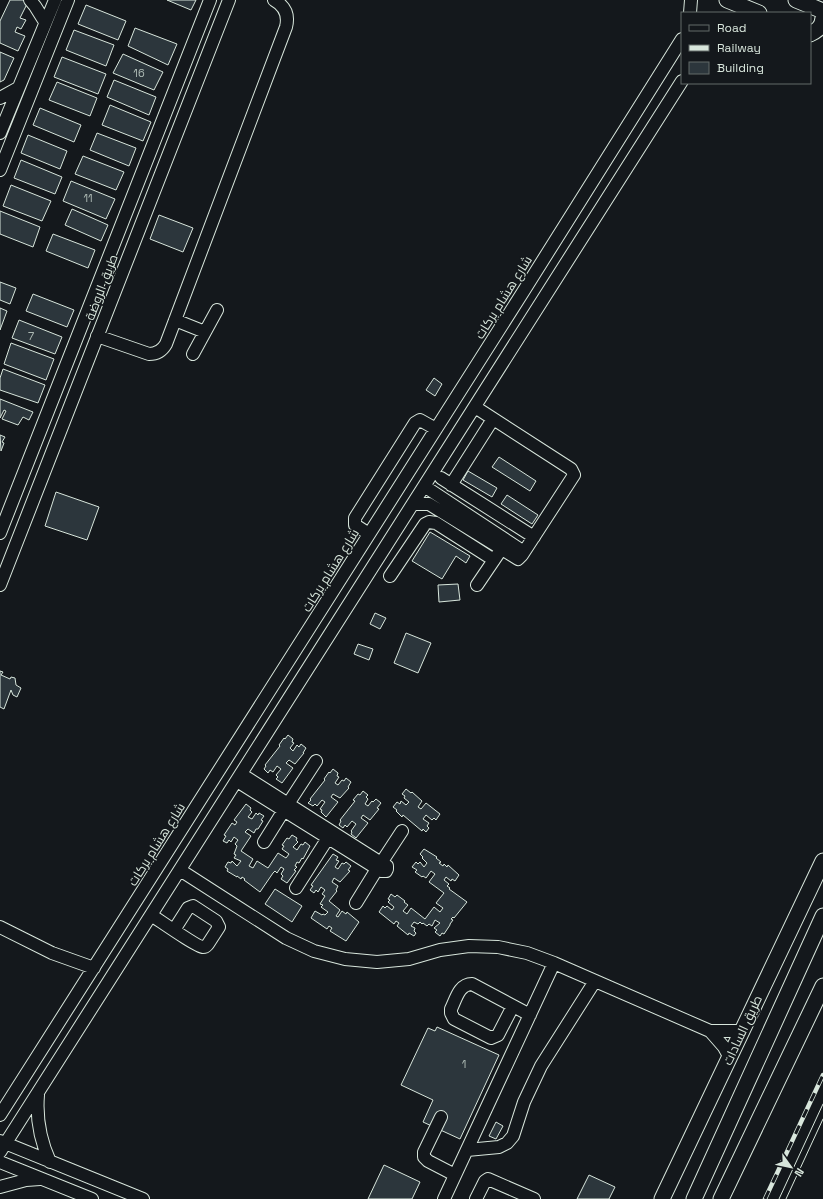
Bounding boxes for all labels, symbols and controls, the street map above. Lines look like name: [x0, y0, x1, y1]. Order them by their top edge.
legend: [681, 12, 811, 84]
text: Road: [717, 20, 746, 36]
text: Railway: [717, 40, 761, 56]
text: Building: [717, 60, 764, 76]
house number: 16: [133, 66, 145, 80]
house number: 11: [83, 191, 93, 205]
street label: طريق الروضة: [81, 252, 122, 323]
street label: شارع هشام بركات: [471, 252, 537, 343]
house number: 7: [28, 329, 34, 343]
street label: شارع هشام بركات: [298, 525, 364, 616]
street label: شارع هشام بركات: [124, 799, 190, 890]
street label: طريق السادات: [719, 993, 766, 1068]
house number: 1: [462, 1057, 466, 1071]
north arrow: [771, 1147, 811, 1187]
text: N: [792, 1166, 807, 1179]

